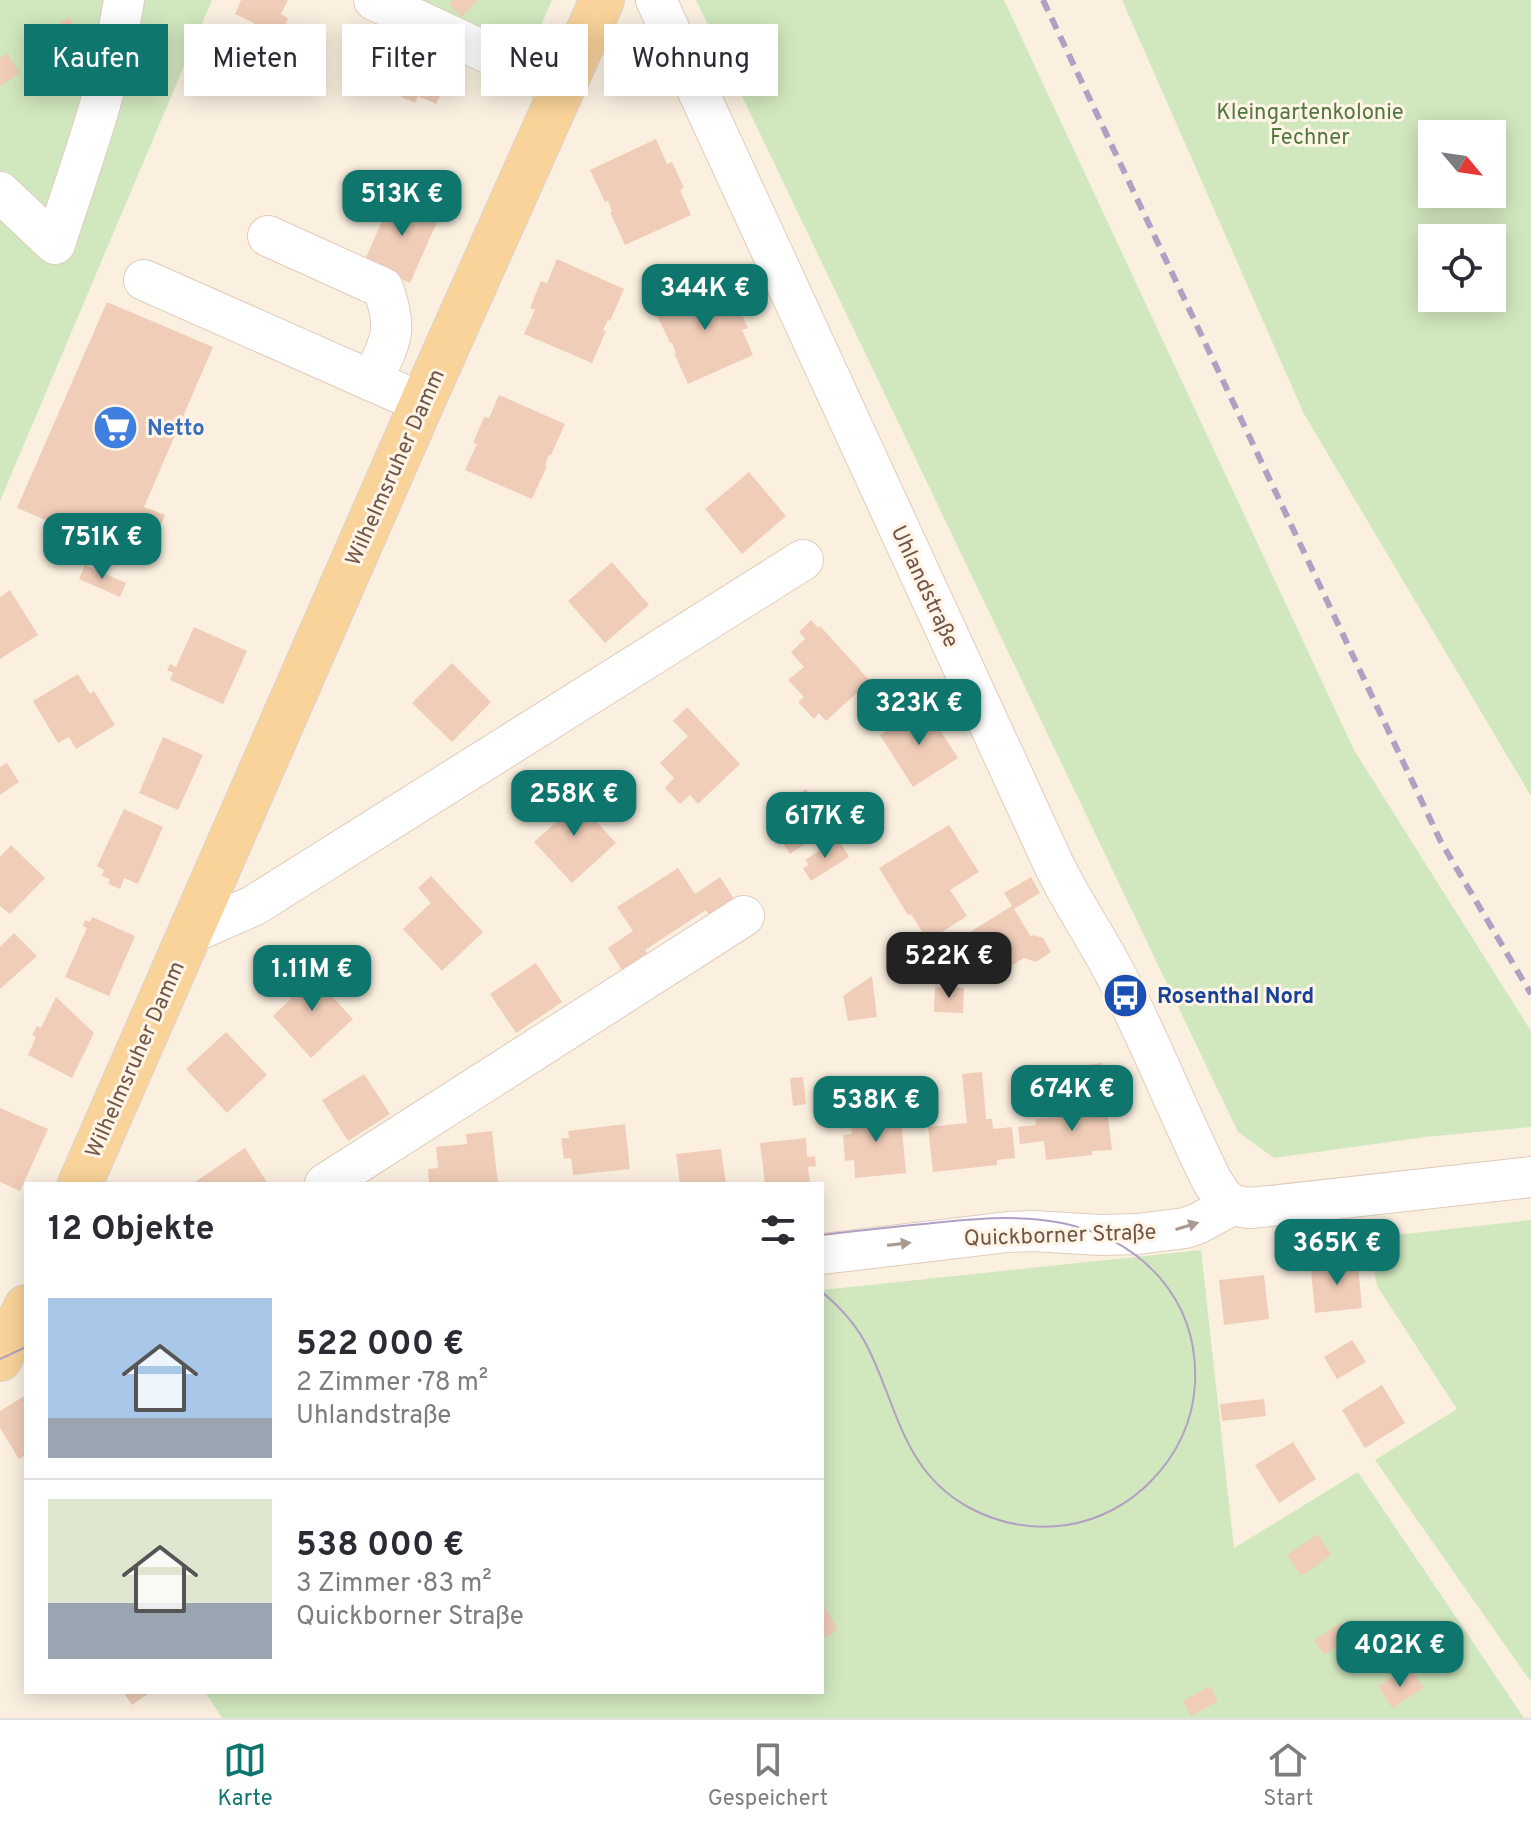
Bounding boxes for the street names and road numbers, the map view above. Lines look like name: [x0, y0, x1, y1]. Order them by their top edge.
street label: Wilhelmsruher Damm: [341, 366, 452, 571]
street label: Uhlandstraße: [884, 522, 964, 652]
street label: Wilhelmsruher Damm: [81, 958, 192, 1163]
street label: Quickborner Straße: [963, 1220, 1157, 1253]

